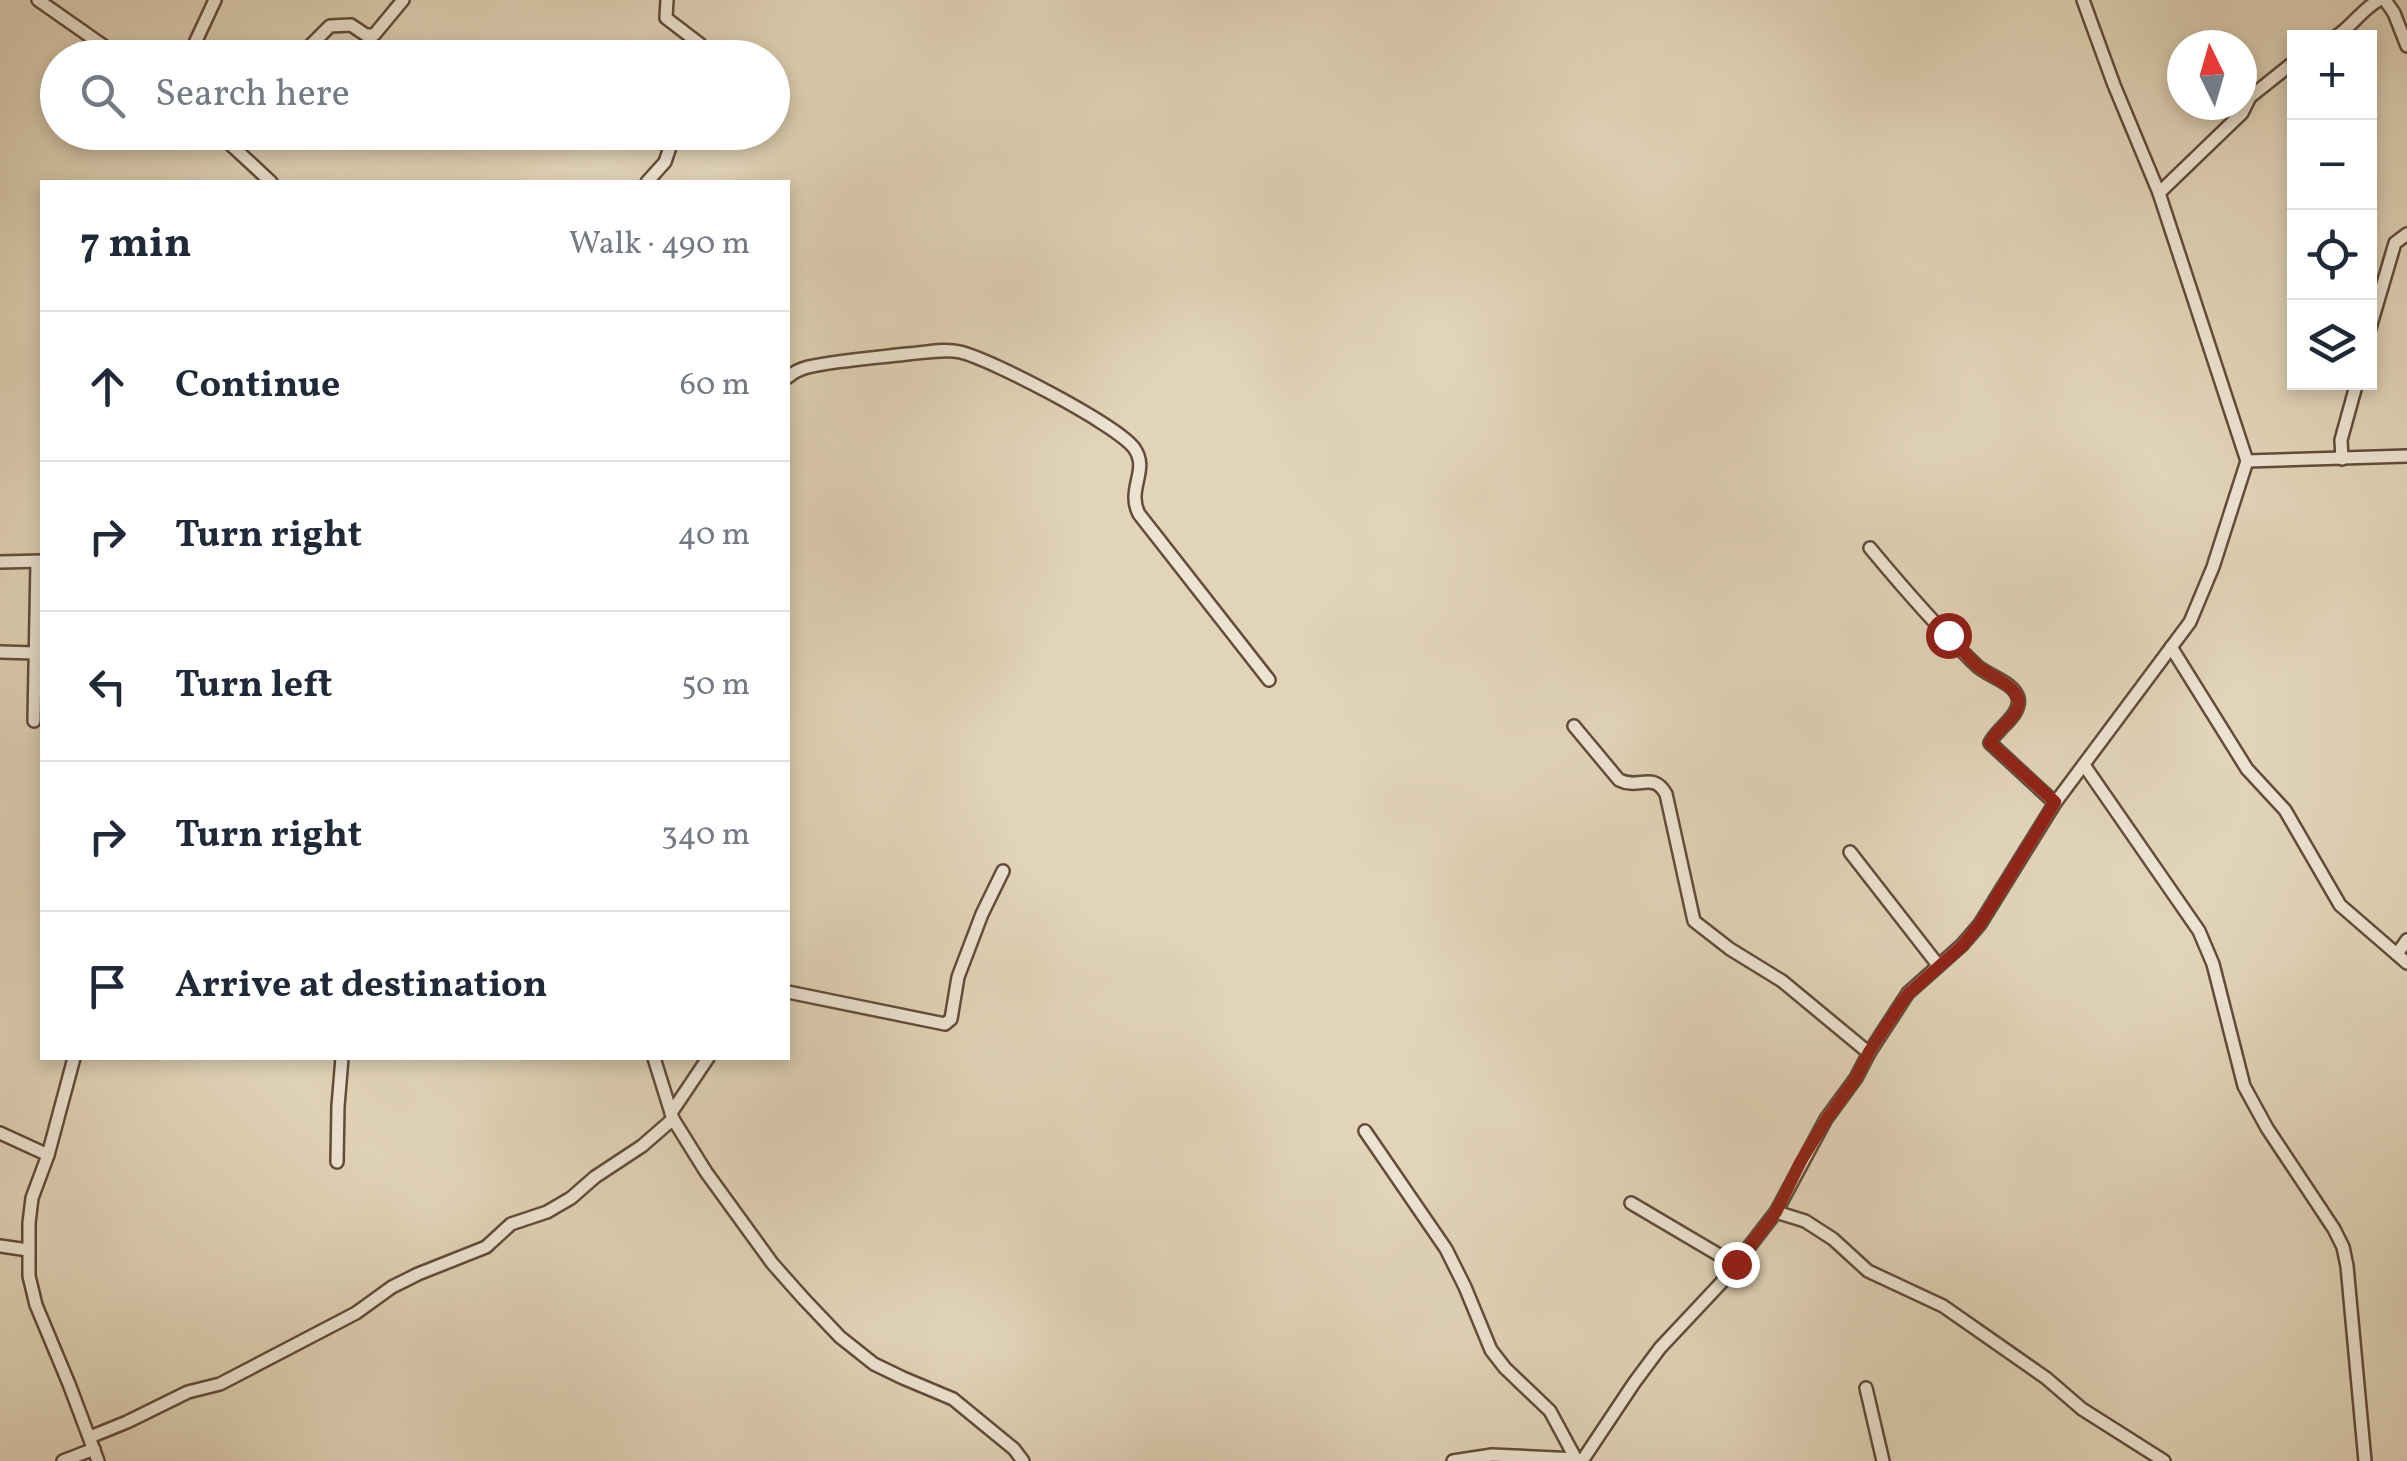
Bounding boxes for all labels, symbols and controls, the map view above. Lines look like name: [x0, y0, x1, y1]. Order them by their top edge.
north arrow: [2167, 30, 2257, 120]
map controls: [2287, 30, 2377, 390]
button: +: [2287, 30, 2377, 120]
search box: [40, 40, 790, 150]
icon: search: [75, 68, 130, 123]
text: Search here: [155, 69, 350, 122]
button: −: [2287, 120, 2377, 210]
button: locate: [2287, 210, 2377, 300]
text: 7 min: [80, 216, 192, 275]
text: Walk · 490 m: [569, 223, 750, 267]
button: layers: [2287, 300, 2377, 390]
icon: ahead: [80, 359, 135, 414]
text: Continue: [175, 360, 340, 413]
text: 60 m: [680, 364, 750, 408]
icon: right: [80, 509, 135, 564]
text: Turn right: [175, 510, 362, 563]
text: 40 m: [678, 514, 750, 558]
route start: [1926, 613, 1972, 659]
icon: left: [80, 659, 135, 714]
text: Turn left: [175, 660, 332, 713]
text: 50 m: [681, 664, 750, 708]
icon: right: [80, 809, 135, 864]
text: Turn right: [175, 810, 362, 863]
text: 340 m: [661, 814, 750, 858]
icon: arrive: [80, 959, 135, 1014]
text: Arrive at destination: [175, 960, 548, 1013]
route end: [1714, 1242, 1760, 1288]

